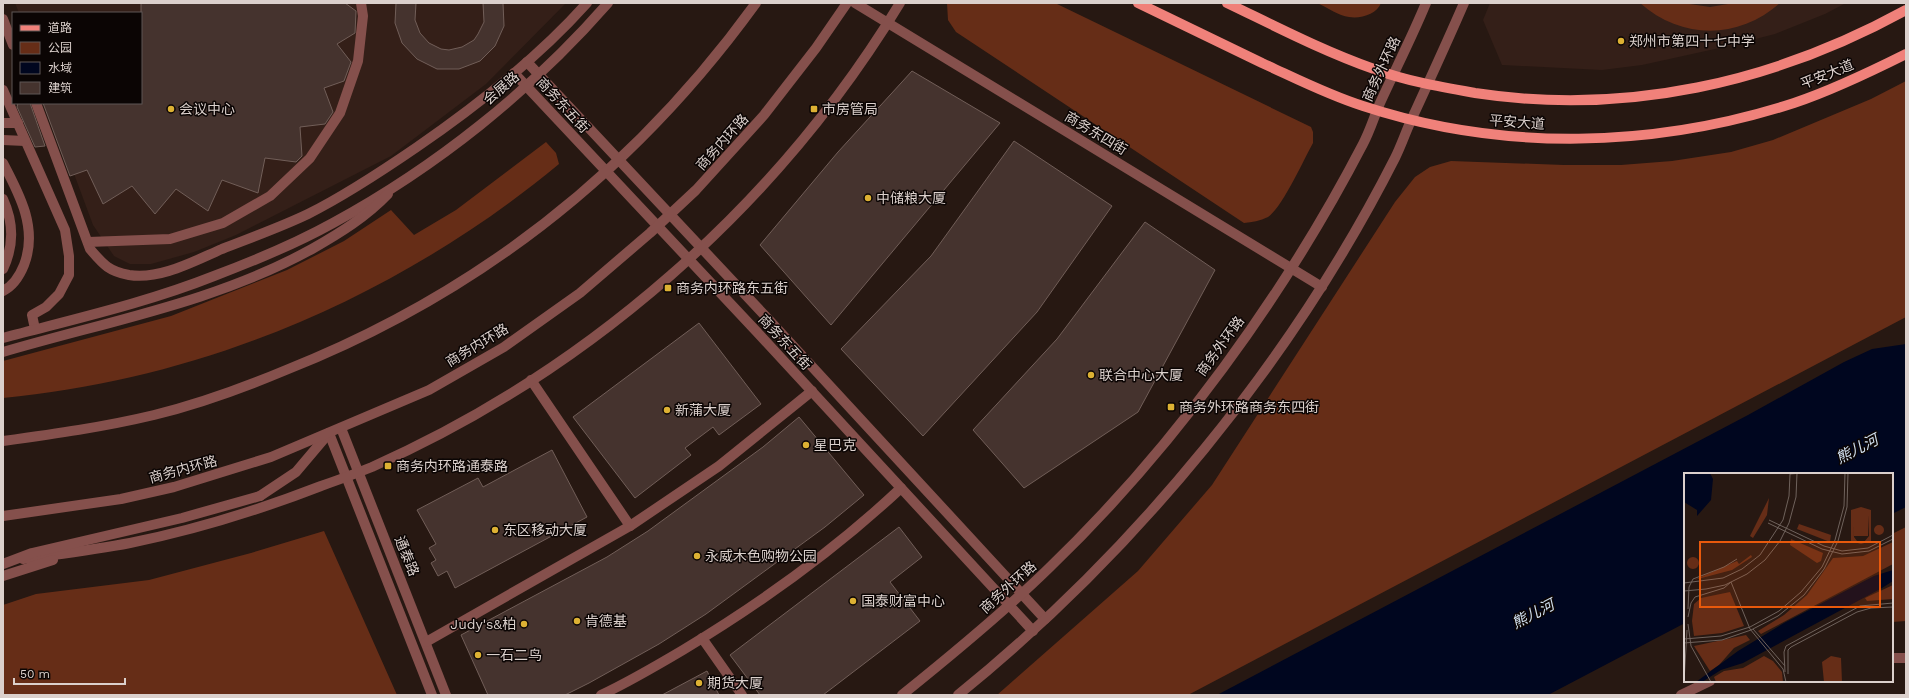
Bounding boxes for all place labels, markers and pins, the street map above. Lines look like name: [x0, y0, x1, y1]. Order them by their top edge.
place label: 郑州市第四十七中学: [1629, 33, 1755, 49]
marker: 郑州市第四十七中学: [1616, 36, 1626, 46]
place label: 会议中心: [179, 101, 235, 117]
place label: 市房管局: [822, 101, 878, 117]
marker: 会议中心: [166, 104, 176, 114]
marker: 市房管局: [809, 104, 819, 114]
place label: 中储粮大厦: [876, 190, 946, 206]
marker: 中储粮大厦: [863, 193, 873, 203]
place label: 商务内环路东五街: [676, 280, 788, 296]
marker: 商务内环路东五街: [663, 283, 673, 293]
place label: 联合中心大厦: [1099, 367, 1183, 383]
marker: 联合中心大厦: [1086, 370, 1096, 380]
place label: 商务外环路商务东四街: [1179, 399, 1319, 415]
place label: 新蒲大厦: [675, 402, 731, 418]
marker: 商务外环路商务东四街: [1166, 402, 1176, 412]
marker: 新蒲大厦: [662, 405, 672, 415]
place label: 星巴克: [814, 437, 856, 453]
marker: 星巴克: [801, 440, 811, 450]
place label: 商务内环路通泰路: [396, 458, 508, 474]
marker: 商务内环路通泰路: [383, 461, 393, 471]
place label: 东区移动大厦: [503, 522, 587, 538]
marker: 东区移动大厦: [490, 525, 500, 535]
place label: 永威木色购物公园: [705, 548, 817, 564]
marker: 永威木色购物公园: [692, 551, 702, 561]
place label: 国泰财富中心: [861, 593, 945, 609]
marker: 国泰财富中心: [848, 596, 858, 606]
place label: 肯德基: [585, 613, 627, 629]
place label: Judy's&柏: [450, 616, 516, 632]
marker: 肯德基: [572, 616, 582, 626]
marker: Judy's&柏: [519, 619, 529, 629]
place label: 一石二鸟: [486, 647, 542, 663]
marker: 一石二鸟: [473, 650, 483, 660]
place label: 期货大厦: [707, 675, 763, 691]
marker: 期货大厦: [694, 678, 704, 688]

